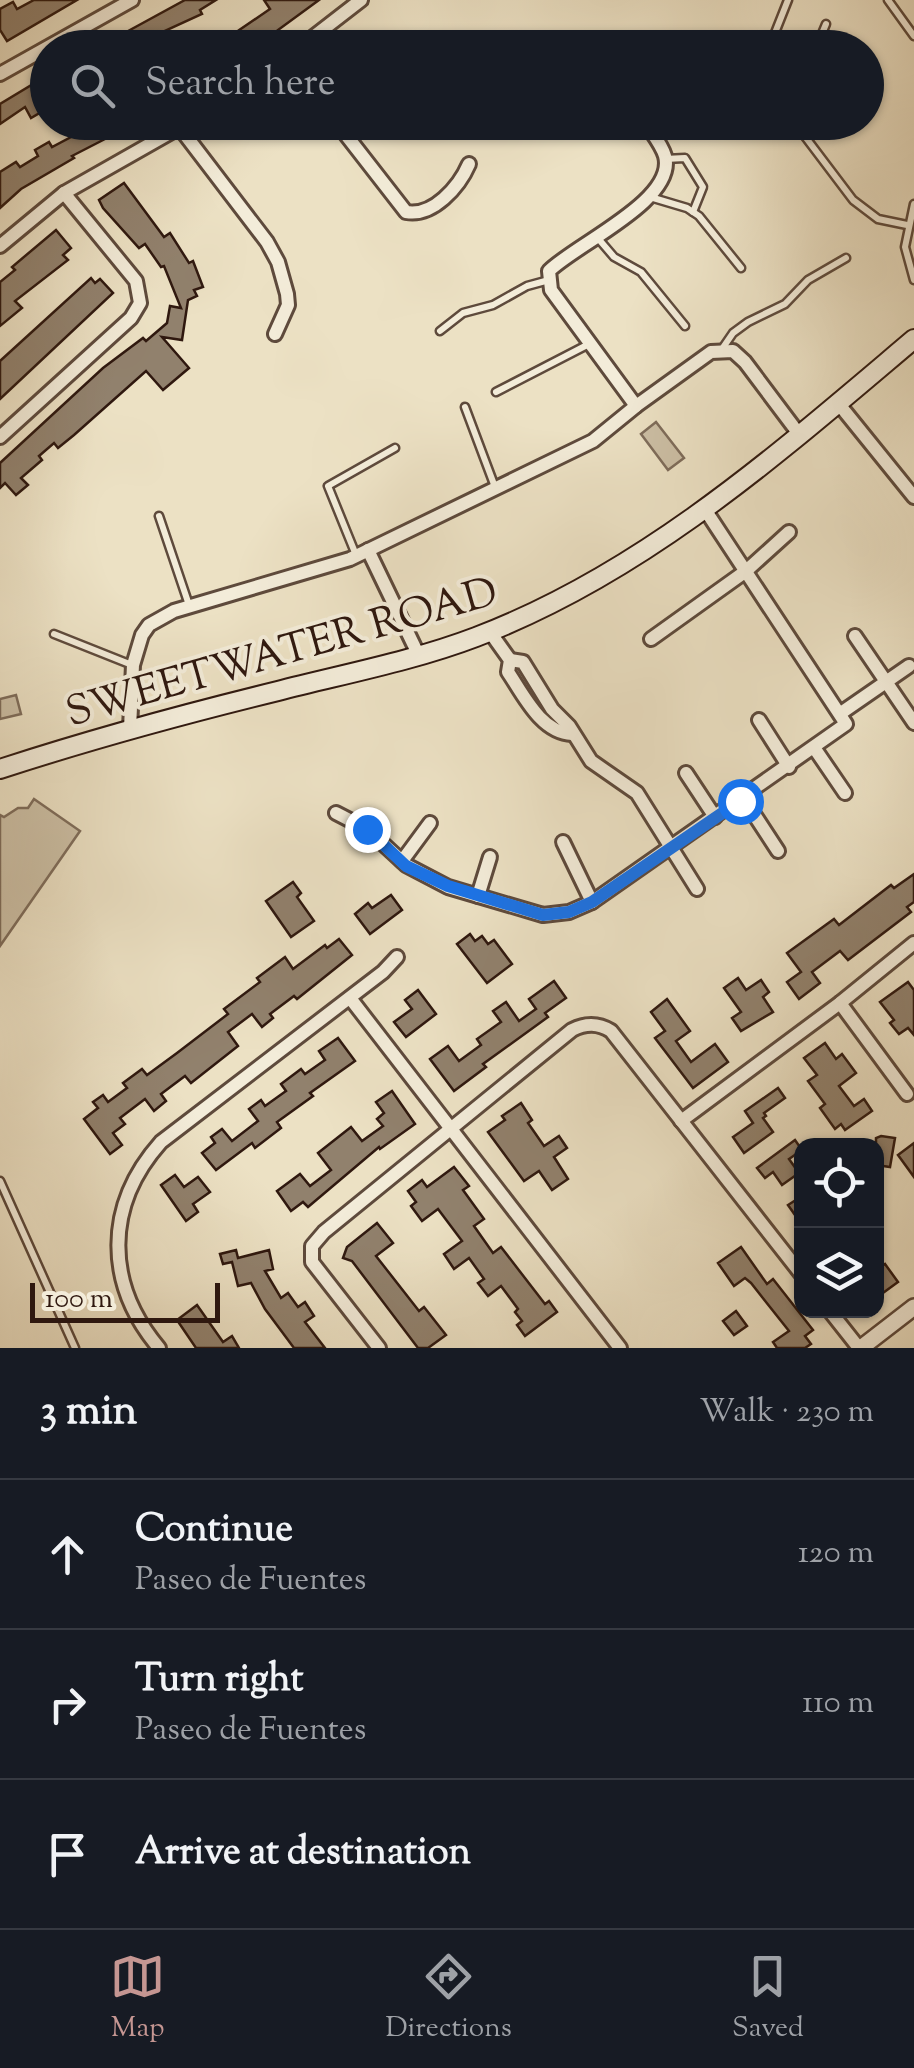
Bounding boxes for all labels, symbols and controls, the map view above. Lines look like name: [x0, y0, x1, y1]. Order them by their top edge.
search box: [30, 30, 884, 140]
icon: search: [65, 58, 120, 113]
text: Search here: [145, 58, 336, 112]
street label: SWEETWATER ROAD: [59, 564, 505, 745]
route start: [718, 779, 764, 825]
route end: [345, 807, 391, 853]
map controls: [794, 1138, 884, 1318]
button: locate: [794, 1138, 884, 1228]
button: layers: [794, 1228, 884, 1318]
scale bar: [30, 1278, 220, 1322]
text: 100 m: [45, 1280, 113, 1320]
text: 3 min: [40, 1383, 137, 1443]
text: Walk · 230 m: [699, 1390, 874, 1436]
text: Continue: [135, 1504, 293, 1558]
icon: ahead: [40, 1527, 95, 1582]
text: 120 m: [798, 1531, 874, 1577]
text: Paseo de Fuentes: [135, 1558, 366, 1604]
text: Turn right: [135, 1654, 303, 1708]
icon: right: [40, 1677, 95, 1732]
text: 110 m: [802, 1681, 874, 1727]
text: Paseo de Fuentes: [135, 1708, 366, 1754]
icon: arrive: [40, 1827, 95, 1882]
text: Arrive at destination: [135, 1827, 471, 1881]
tab: Map: [110, 1949, 165, 2049]
tab: Directions: [385, 1949, 512, 2049]
tab: Saved: [732, 1949, 804, 2049]

